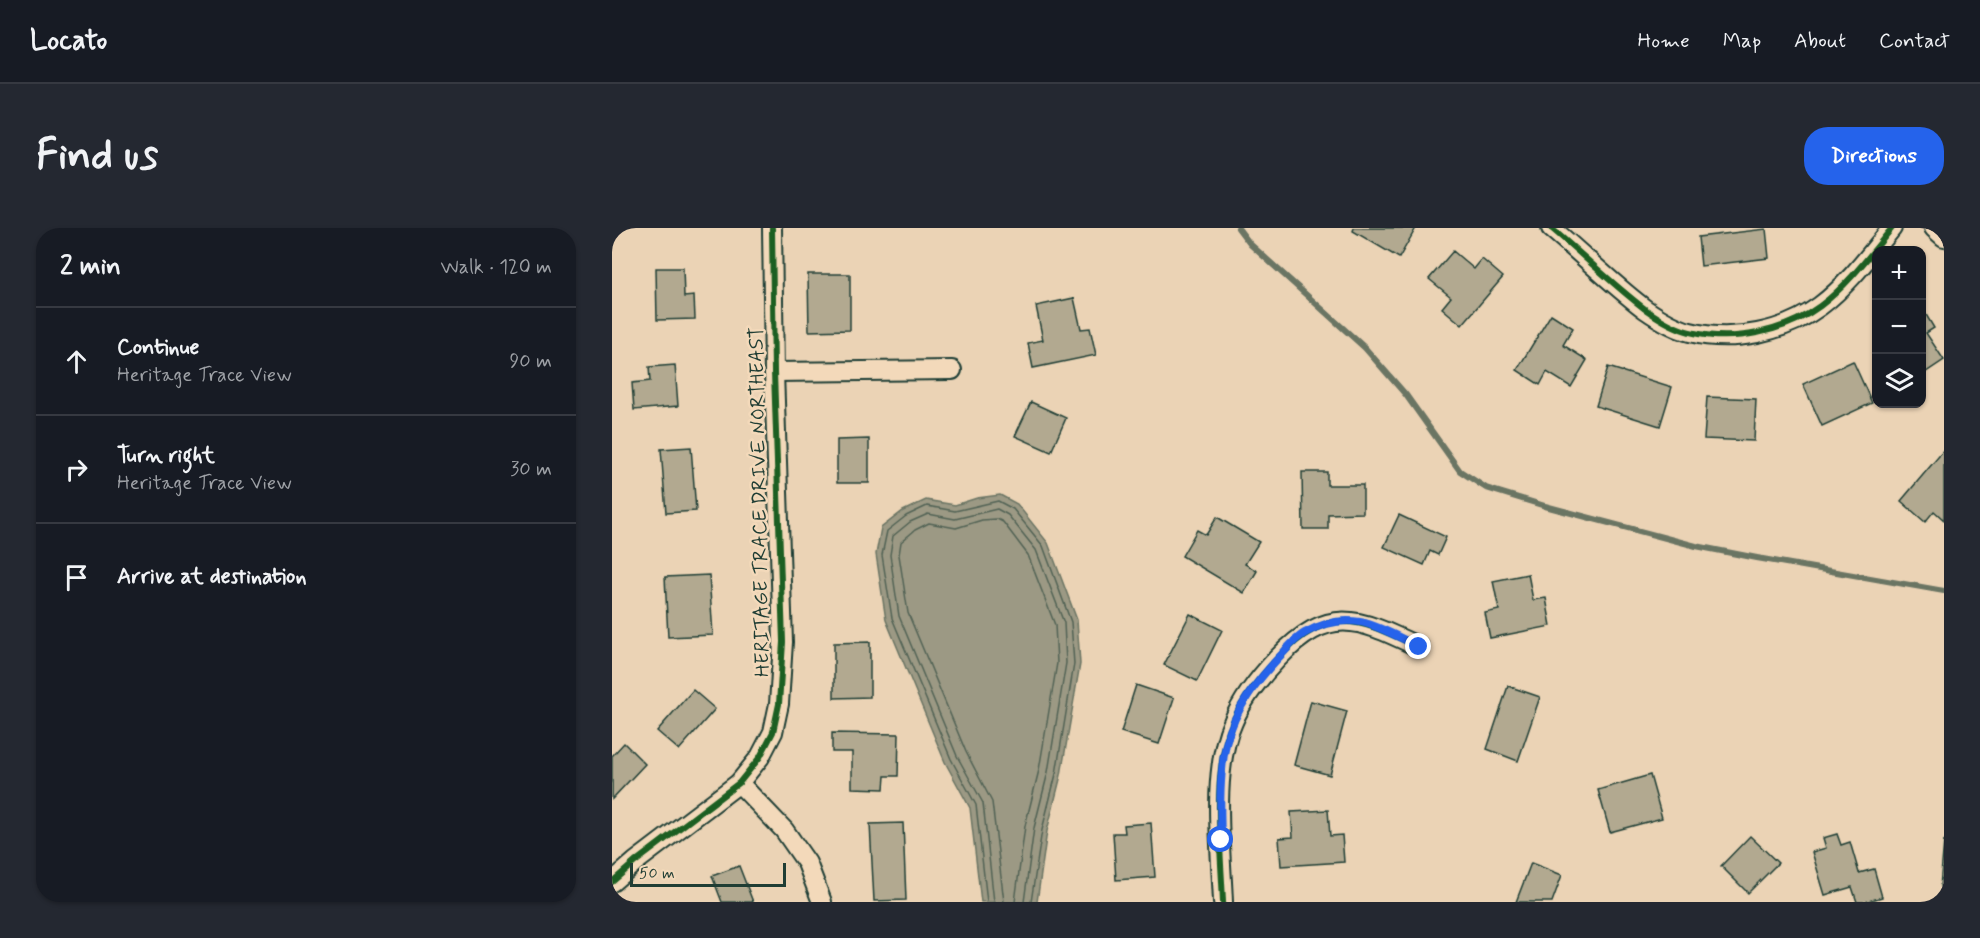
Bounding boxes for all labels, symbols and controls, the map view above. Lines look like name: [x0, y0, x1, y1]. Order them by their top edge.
text: Locato: [30, 23, 107, 60]
text: Home: [1638, 27, 1690, 55]
text: Map: [1723, 27, 1761, 55]
text: About: [1794, 27, 1846, 55]
text: Contact: [1879, 27, 1950, 55]
button: Directions: [1804, 127, 1944, 185]
text: Find us: [36, 129, 158, 184]
map controls: [1872, 246, 1926, 408]
button: +: [1872, 246, 1926, 300]
text: 2 min: [60, 250, 121, 284]
text: Walk · 120 m: [441, 254, 552, 281]
button: −: [1872, 300, 1926, 354]
street label: HERITAGE TRACE DRIVE NORTHEAST: [743, 327, 777, 677]
text: Continue: [117, 334, 199, 362]
icon: ahead: [60, 345, 93, 378]
text: 90 m: [509, 348, 552, 375]
button: layers: [1872, 354, 1926, 408]
text: Heritage Trace View: [117, 362, 292, 389]
text: Turn right: [117, 442, 215, 470]
icon: right: [60, 453, 93, 486]
text: 30 m: [510, 456, 552, 483]
text: Heritage Trace View: [117, 470, 292, 497]
icon: arrive: [60, 561, 93, 594]
text: Arrive at destination: [117, 563, 307, 591]
route end: [1405, 633, 1431, 659]
route start: [1207, 826, 1233, 852]
scale bar: [630, 860, 786, 888]
text: 50 m: [639, 863, 675, 884]

